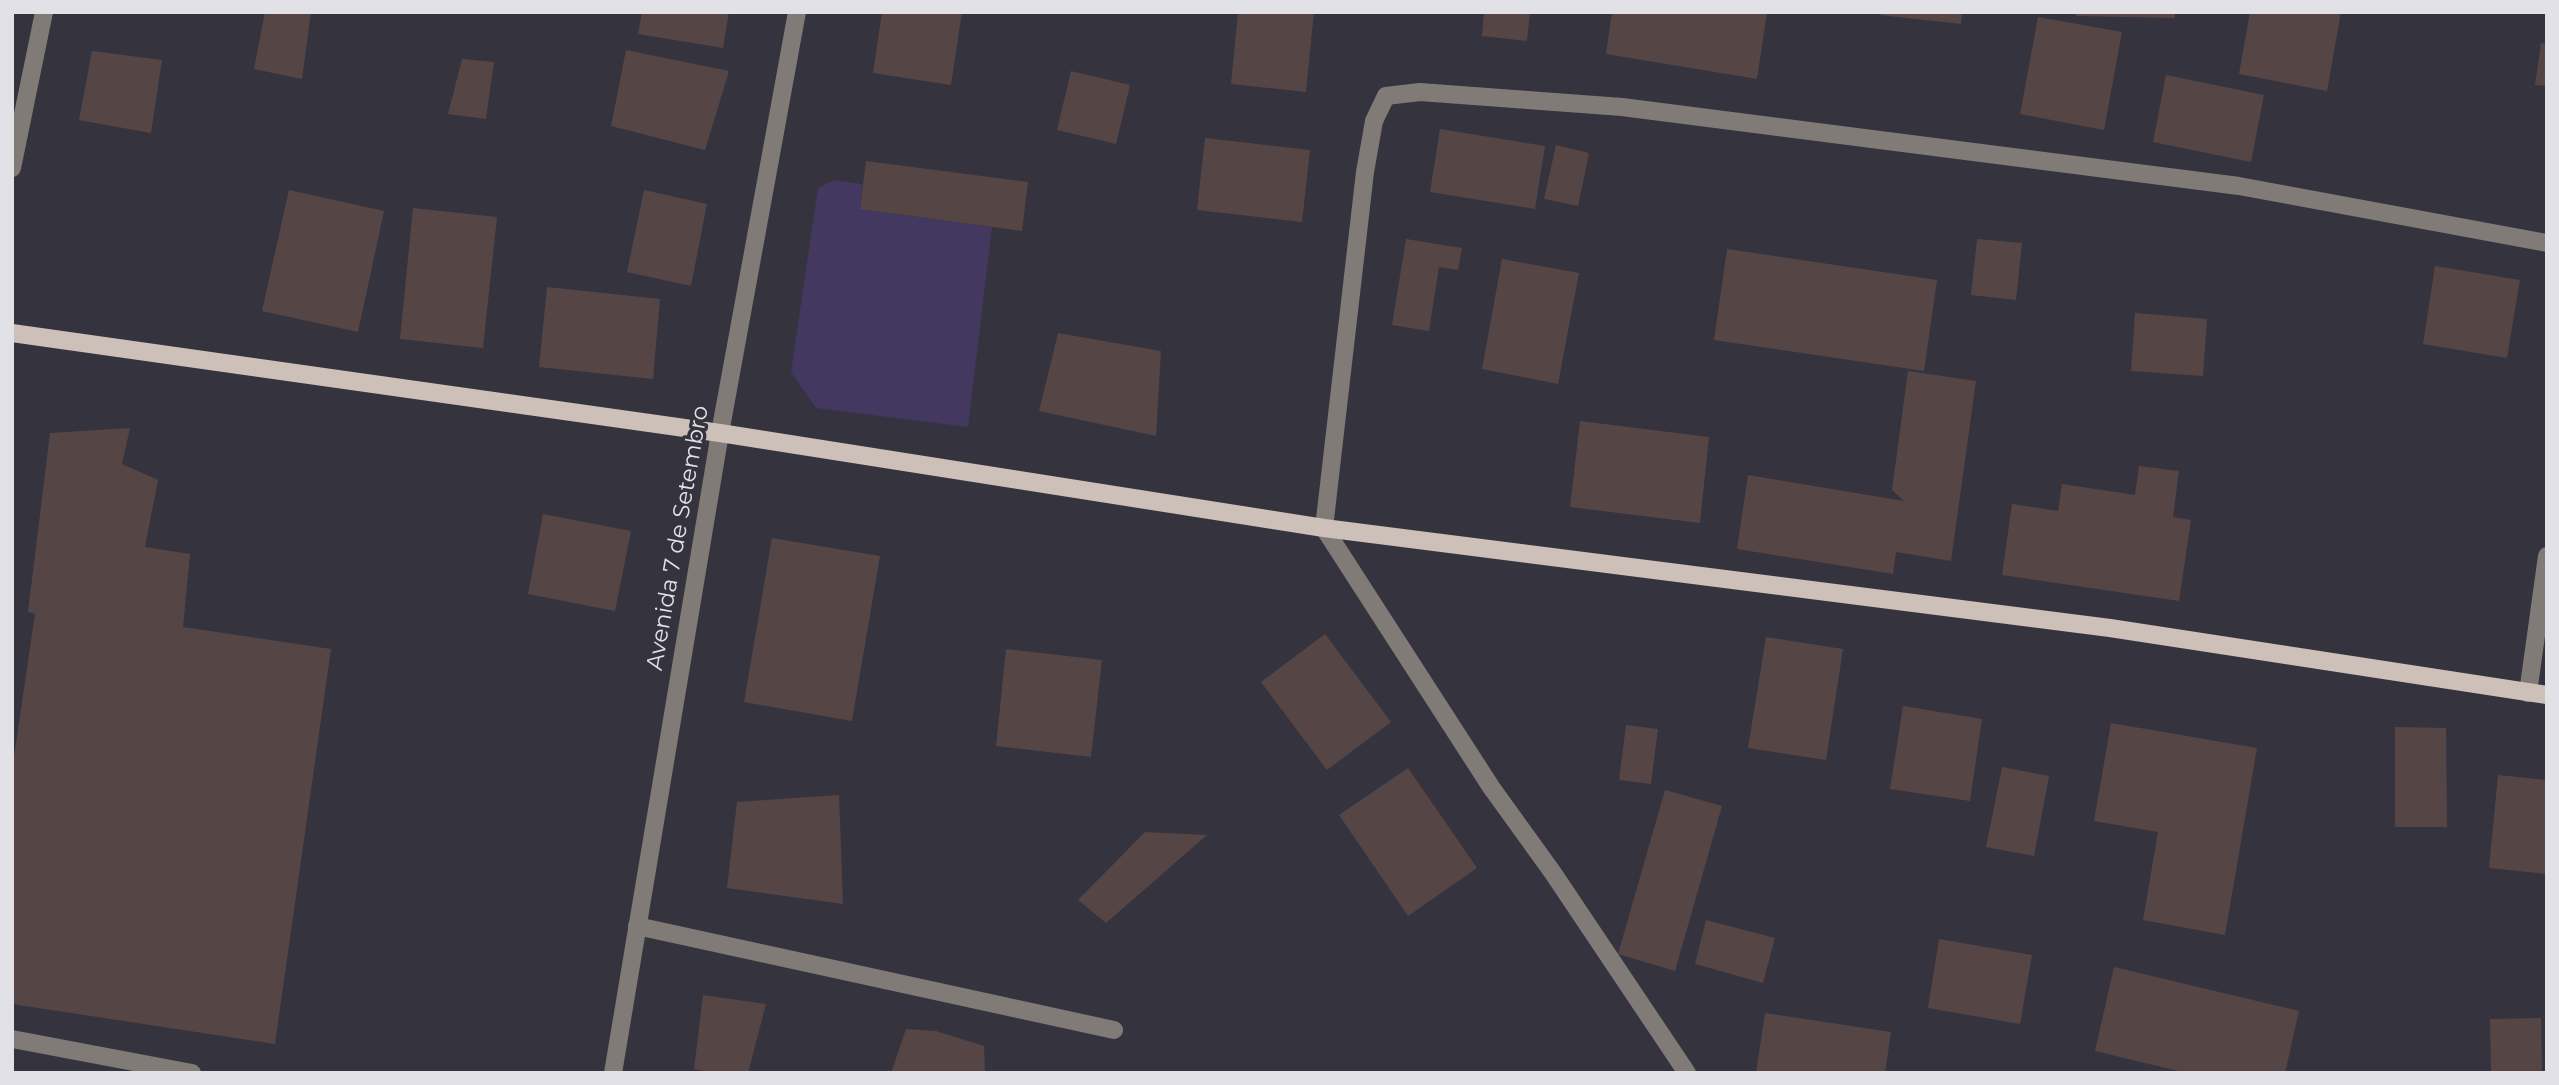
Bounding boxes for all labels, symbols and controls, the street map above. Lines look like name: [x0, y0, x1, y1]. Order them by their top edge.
street label: Avenida 7 de Setembro: [641, 404, 715, 672]

